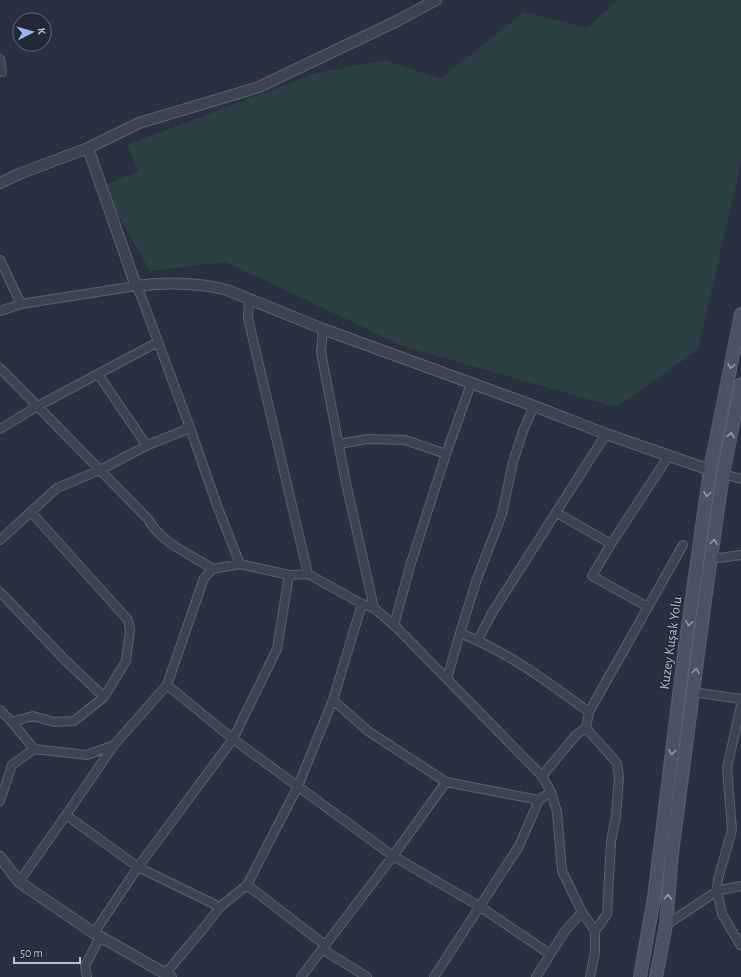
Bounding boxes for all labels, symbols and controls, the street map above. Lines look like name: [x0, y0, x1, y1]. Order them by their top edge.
north arrow: [12, 12, 52, 52]
text: K: [36, 27, 47, 35]
one-way arrow: [727, 363, 735, 369]
one-way arrow: [726, 432, 734, 439]
one-way arrow: [703, 491, 712, 497]
one-way arrow: [709, 539, 718, 545]
street label: Kuzey Kuşak Yolu: [658, 596, 684, 690]
one-way arrow: [685, 620, 694, 626]
one-way arrow: [691, 668, 700, 674]
one-way arrow: [668, 749, 677, 755]
one-way arrow: [664, 894, 673, 900]
scale bar: [14, 939, 80, 965]
text: 50 m: [20, 947, 43, 959]

